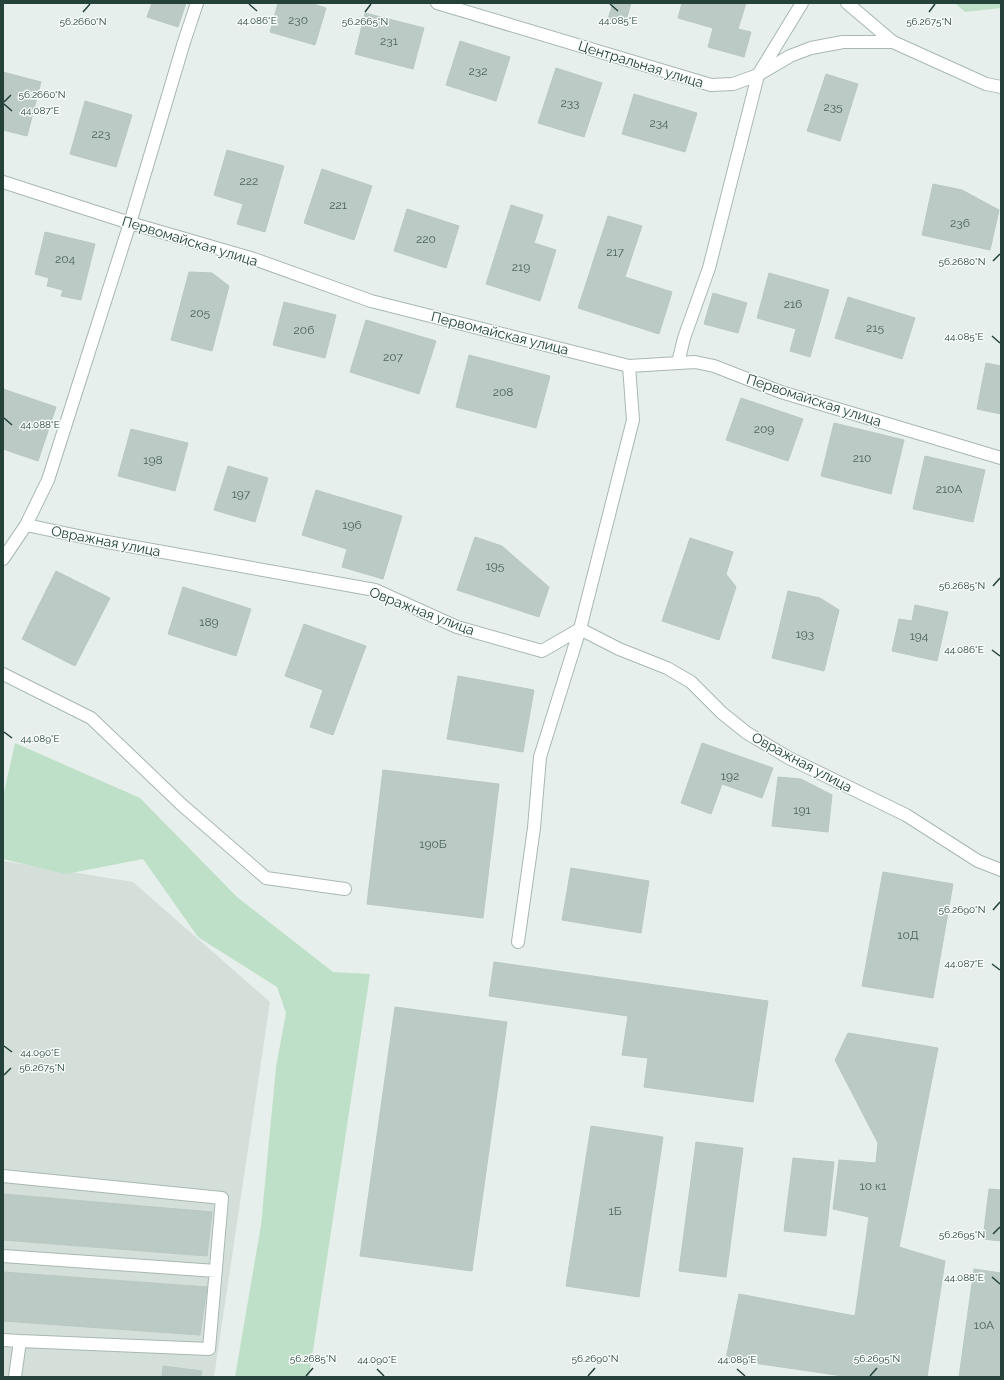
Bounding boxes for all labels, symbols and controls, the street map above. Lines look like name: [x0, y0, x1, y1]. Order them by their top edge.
house number: 230: [288, 13, 308, 27]
text: 44.086°E: [237, 15, 277, 26]
text: 44.085°E: [598, 15, 638, 26]
text: 56.2660°N: [60, 16, 106, 27]
text: 56.2665°N: [342, 16, 388, 27]
text: 56.2675°N: [906, 16, 952, 27]
house number: 231: [380, 34, 398, 48]
street label: Центральная улица: [576, 37, 706, 91]
house number: 232: [469, 64, 487, 78]
text: 56.2660°N: [19, 89, 65, 100]
house number: 233: [560, 96, 580, 110]
house number: 235: [823, 100, 843, 114]
text: 44.087°E: [21, 105, 59, 116]
house number: 234: [649, 116, 669, 130]
house number: 223: [92, 127, 110, 141]
house number: 222: [240, 174, 258, 188]
house number: 221: [329, 198, 347, 212]
street label: Первомайская улица: [120, 213, 260, 269]
house number: 236: [950, 216, 970, 230]
house number: 220: [416, 232, 436, 246]
house number: 217: [606, 245, 624, 259]
house number: 204: [55, 252, 76, 266]
text: 56.2680°N: [939, 256, 985, 267]
house number: 219: [512, 260, 530, 274]
house number: 216: [784, 297, 802, 311]
house number: 205: [190, 306, 211, 320]
street label: Первомайская улица: [430, 308, 570, 358]
house number: 215: [866, 321, 884, 335]
house number: 206: [294, 323, 314, 337]
text: 44.085°E: [944, 331, 984, 342]
house number: 207: [383, 350, 404, 364]
street label: Первомайская улица: [744, 371, 884, 429]
house number: 208: [493, 385, 513, 399]
text: 44.088°E: [20, 419, 60, 430]
house number: 209: [754, 422, 774, 436]
house number: 210: [853, 451, 871, 465]
house number: 198: [143, 453, 163, 467]
house number: 210А: [936, 482, 962, 496]
house number: 197: [232, 487, 251, 501]
house number: 196: [342, 518, 362, 532]
street label: Овражная улица: [50, 523, 162, 559]
house number: 195: [486, 559, 505, 573]
text: 56.2685°N: [939, 580, 985, 591]
street label: Овражная улица: [367, 584, 477, 638]
house number: 189: [199, 615, 219, 629]
house number: 193: [796, 627, 814, 641]
house number: 194: [910, 629, 929, 643]
text: 44.086°E: [944, 644, 984, 655]
street label: Овражная улица: [749, 729, 855, 795]
text: 44.089°E: [20, 733, 60, 744]
house number: 192: [721, 769, 739, 783]
house number: 191: [793, 803, 811, 817]
house number: 190Б: [419, 837, 447, 851]
text: 56.2690°N: [939, 904, 985, 915]
house number: 10Д: [897, 928, 919, 942]
text: 44.087°E: [945, 958, 983, 969]
text: 44.090°E: [20, 1047, 60, 1058]
text: 56.2675°N: [19, 1062, 65, 1073]
house number: 10 к1: [860, 1179, 886, 1193]
house number: 1Б: [609, 1204, 622, 1218]
text: 56.2695°N: [939, 1229, 985, 1240]
text: 44.088°E: [944, 1272, 984, 1283]
house number: 10А: [974, 1318, 994, 1332]
text: 56.2685°N: [290, 1353, 336, 1364]
text: 56.2690°N: [572, 1353, 618, 1364]
text: 56.2695°N: [854, 1353, 900, 1364]
text: 44.090°E: [357, 1354, 397, 1365]
text: 44.089°E: [717, 1354, 757, 1365]

